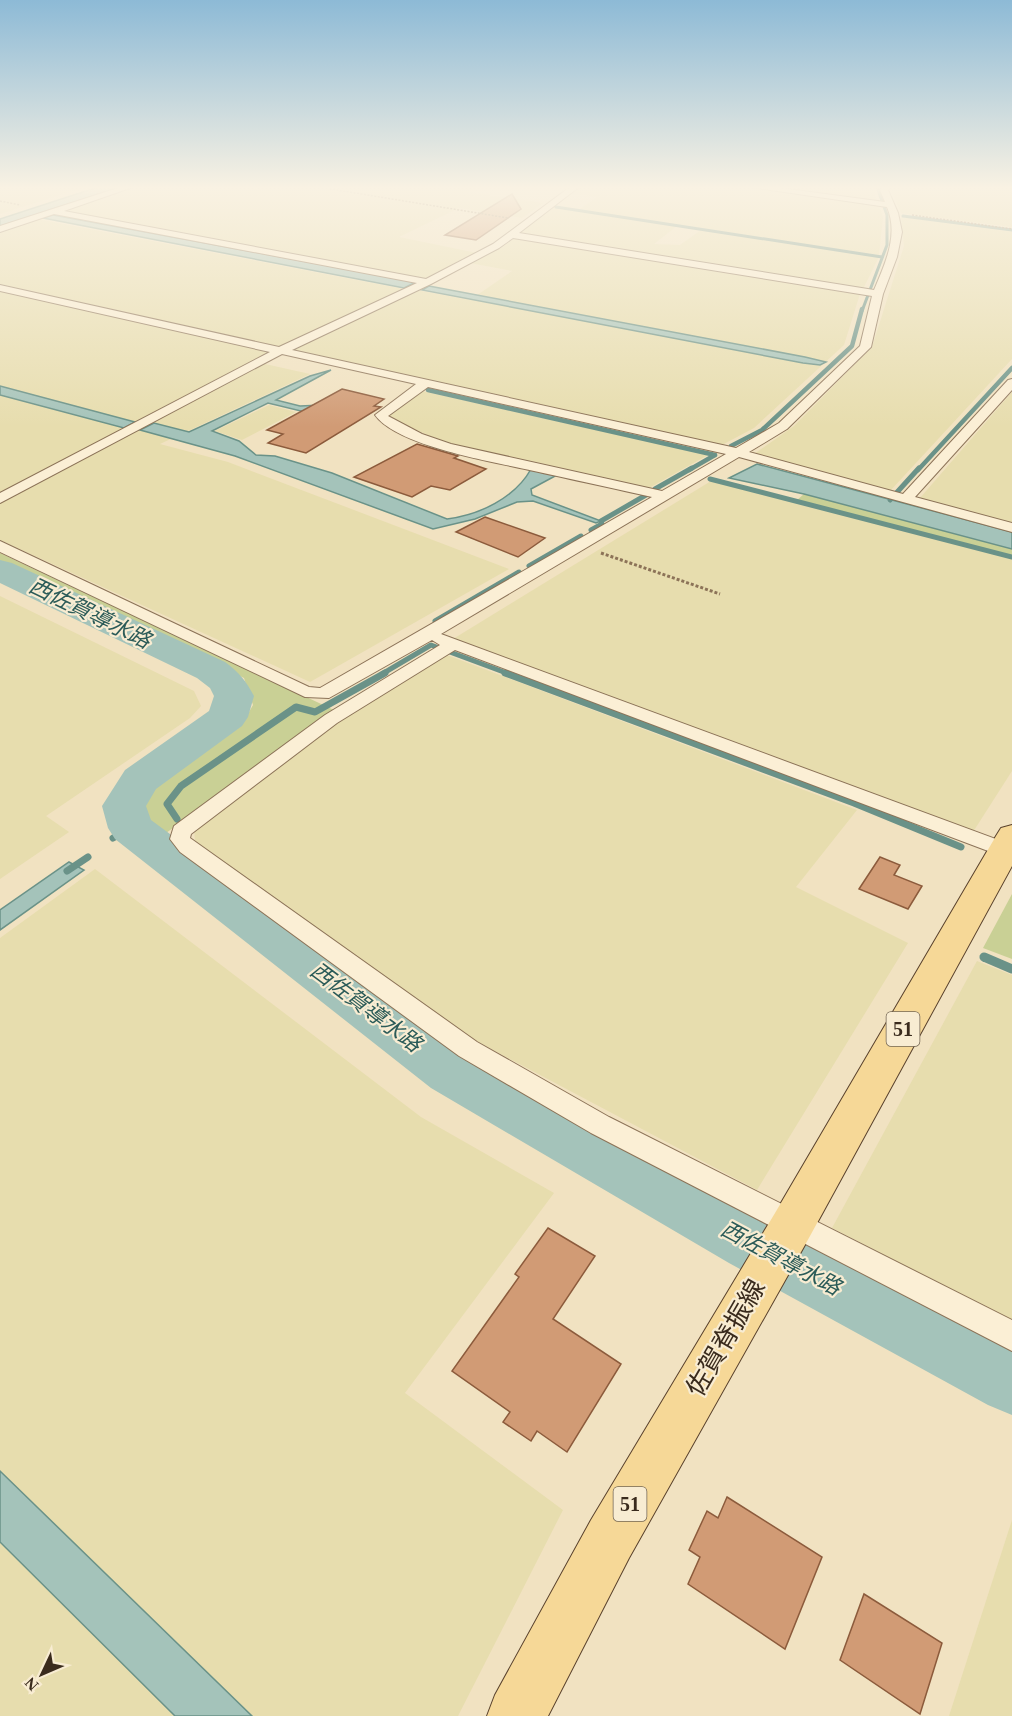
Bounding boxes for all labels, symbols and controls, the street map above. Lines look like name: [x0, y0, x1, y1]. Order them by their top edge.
water label: 西佐賀導水路: [25, 573, 157, 654]
water label: 西佐賀導水路: [306, 957, 428, 1058]
road number: 51: [886, 1012, 920, 1046]
water label: 西佐賀導水路: [717, 1216, 847, 1301]
street label: 佐賀脊振線: [681, 1274, 771, 1402]
road number: 51: [614, 1487, 646, 1521]
north arrow: [12, 1644, 72, 1704]
text: N: [21, 1674, 42, 1694]

